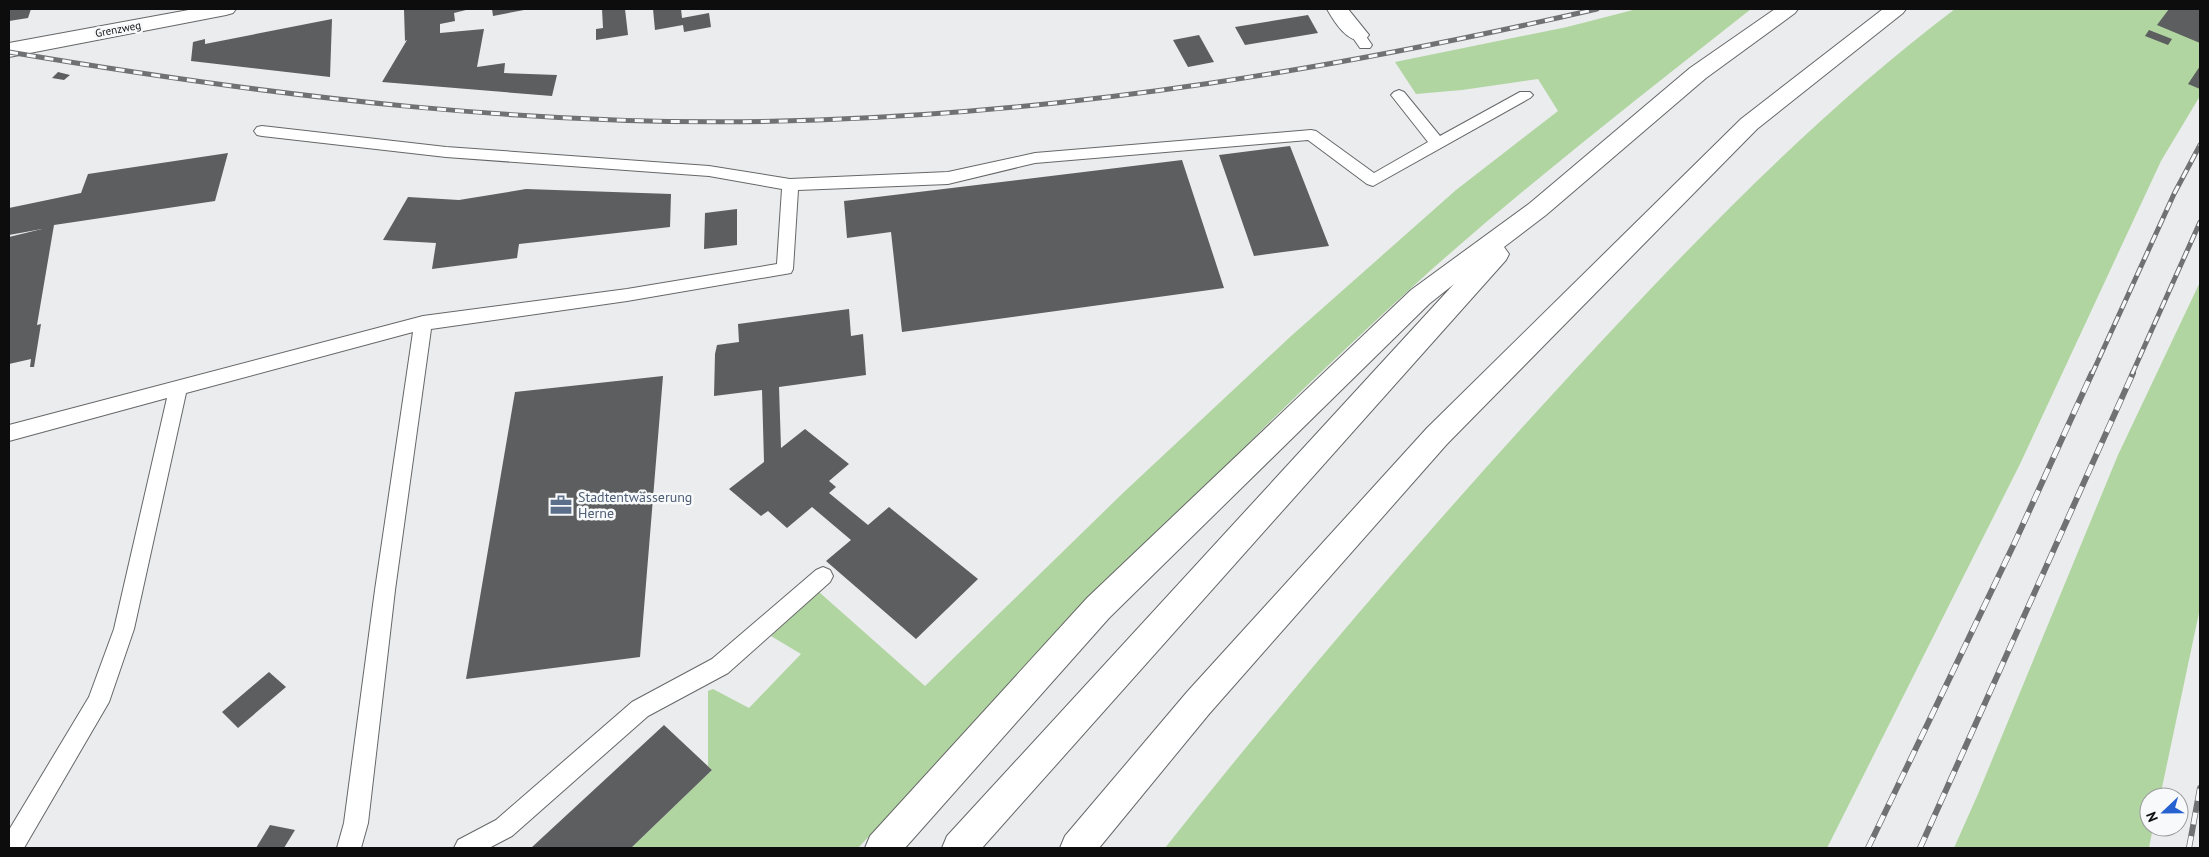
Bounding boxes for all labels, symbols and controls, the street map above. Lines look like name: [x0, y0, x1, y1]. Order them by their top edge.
street label: Grenzweg: [94, 18, 142, 40]
place label: Stadtentwässerung Herne: [578, 488, 692, 522]
office icon: Stadtentwässerung Herne: [548, 492, 574, 518]
north arrow: [2139, 787, 2189, 837]
text: N: [2142, 809, 2162, 825]

